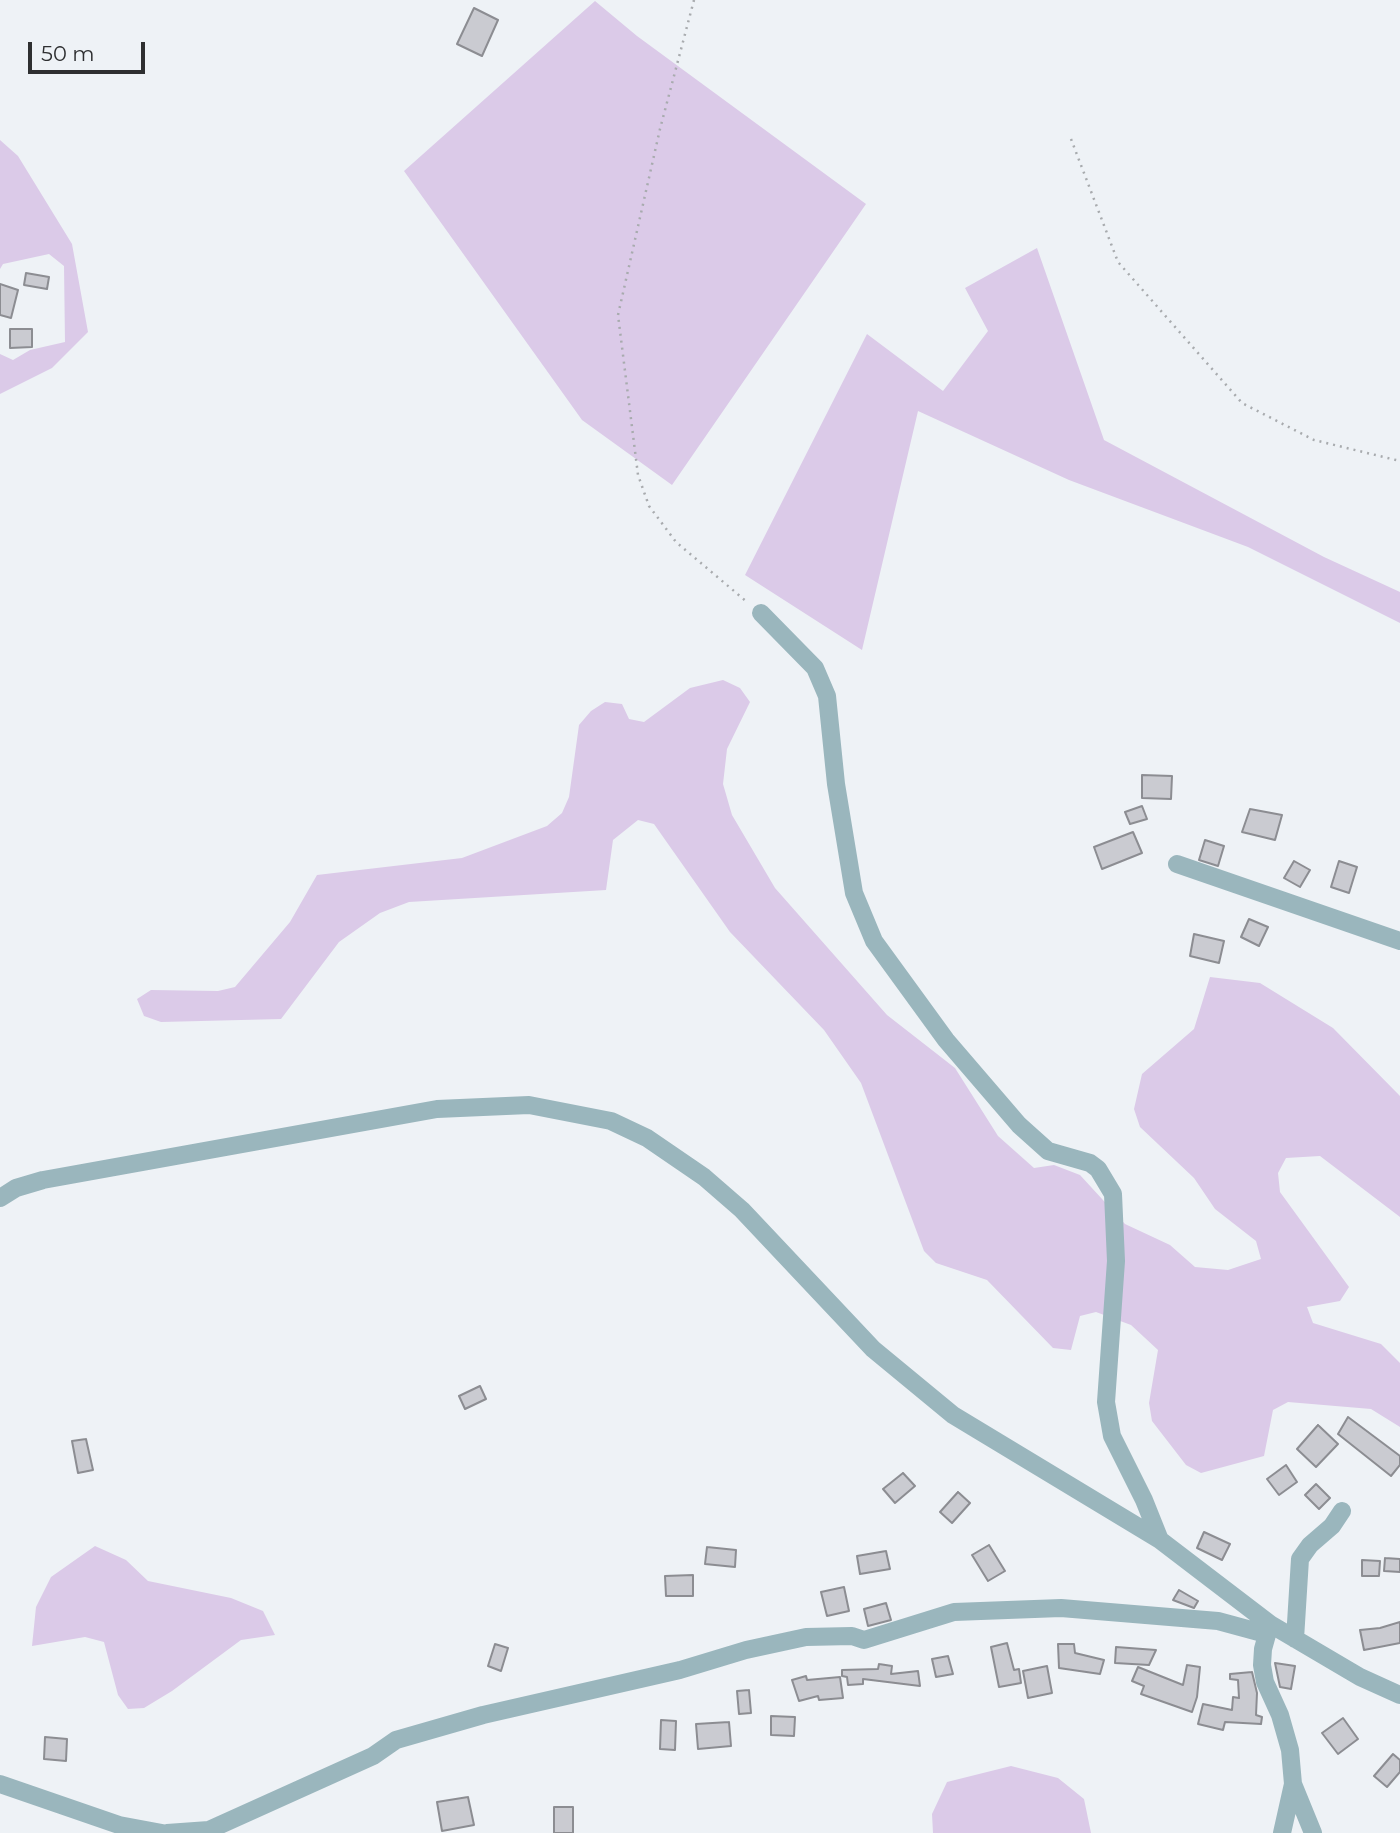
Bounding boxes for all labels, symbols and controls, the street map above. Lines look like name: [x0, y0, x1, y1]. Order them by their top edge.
scale bar: [32, 28, 149, 72]
text: 50 m: [41, 41, 95, 66]

